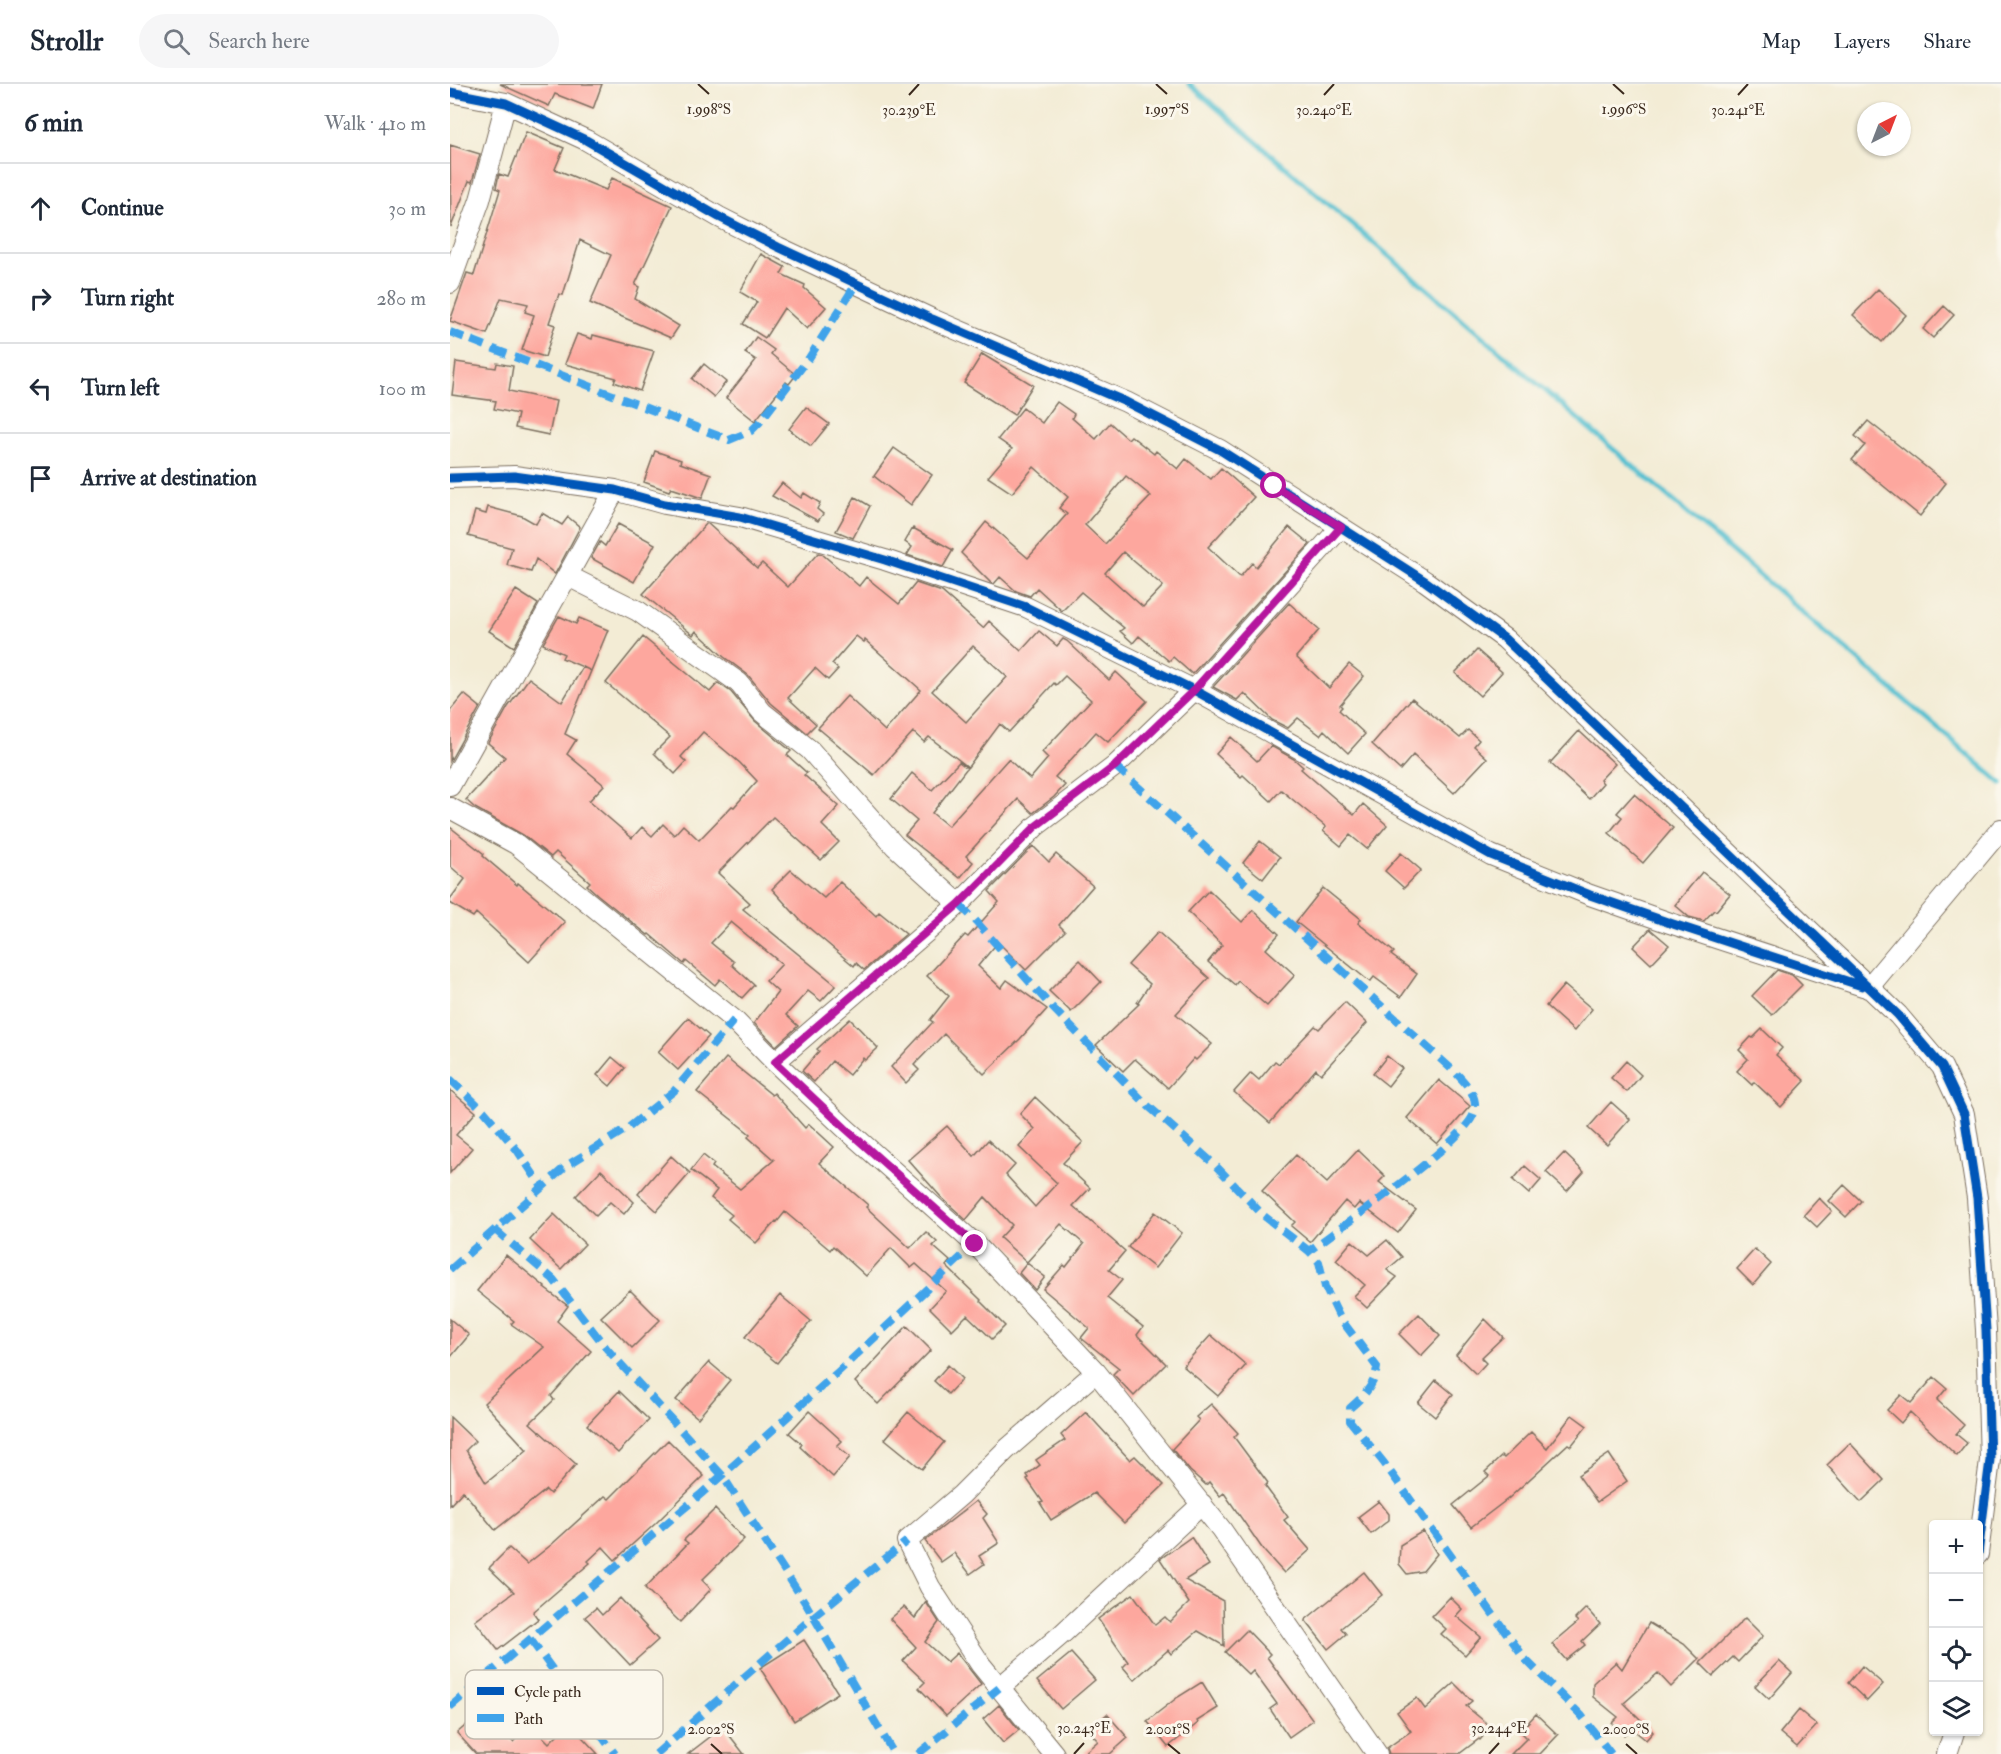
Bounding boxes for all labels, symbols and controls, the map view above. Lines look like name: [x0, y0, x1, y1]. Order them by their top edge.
search box: [139, 14, 559, 68]
text: Strollr: [30, 24, 103, 59]
icon: search: [160, 25, 193, 58]
text: Search here: [208, 27, 310, 55]
text: Map: [1761, 28, 1801, 55]
text: Layers: [1834, 28, 1890, 55]
text: Share: [1923, 28, 1971, 55]
text: 1.998°S: [687, 100, 731, 119]
text: 1.997°S: [1145, 100, 1189, 119]
text: 1.996°S: [1602, 100, 1646, 119]
text: 30.239°E: [882, 101, 936, 120]
text: 30.240°E: [1296, 101, 1352, 120]
text: 30.241°E: [1711, 101, 1765, 120]
north arrow: [1857, 102, 1911, 156]
text: 6 min: [24, 107, 83, 139]
text: Walk · 410 m: [324, 111, 426, 136]
icon: ahead: [24, 192, 57, 225]
text: Continue: [81, 194, 164, 222]
text: 30 m: [388, 196, 426, 221]
icon: right: [24, 282, 57, 315]
text: Turn right: [81, 284, 174, 312]
text: 280 m: [376, 286, 426, 311]
icon: left: [24, 372, 57, 405]
text: Turn left: [81, 374, 160, 402]
text: 100 m: [379, 376, 426, 401]
icon: arrive: [24, 462, 57, 495]
text: Arrive at destination: [81, 464, 257, 492]
route start: [1260, 472, 1286, 498]
route end: [961, 1230, 987, 1256]
map controls: [1929, 1520, 1983, 1736]
button: +: [1929, 1520, 1983, 1574]
button: −: [1929, 1574, 1983, 1628]
button: locate: [1929, 1628, 1983, 1682]
legend: [465, 1670, 663, 1739]
text: Cycle path: [514, 1682, 582, 1703]
button: layers: [1929, 1682, 1983, 1736]
text: Path: [514, 1709, 544, 1729]
text: 30.243°E: [1057, 1719, 1111, 1738]
text: 30.244°E: [1471, 1719, 1527, 1738]
text: 2.002°S: [687, 1720, 735, 1739]
text: 2.001°S: [1146, 1720, 1190, 1739]
text: 2.000°S: [1602, 1720, 1650, 1739]

